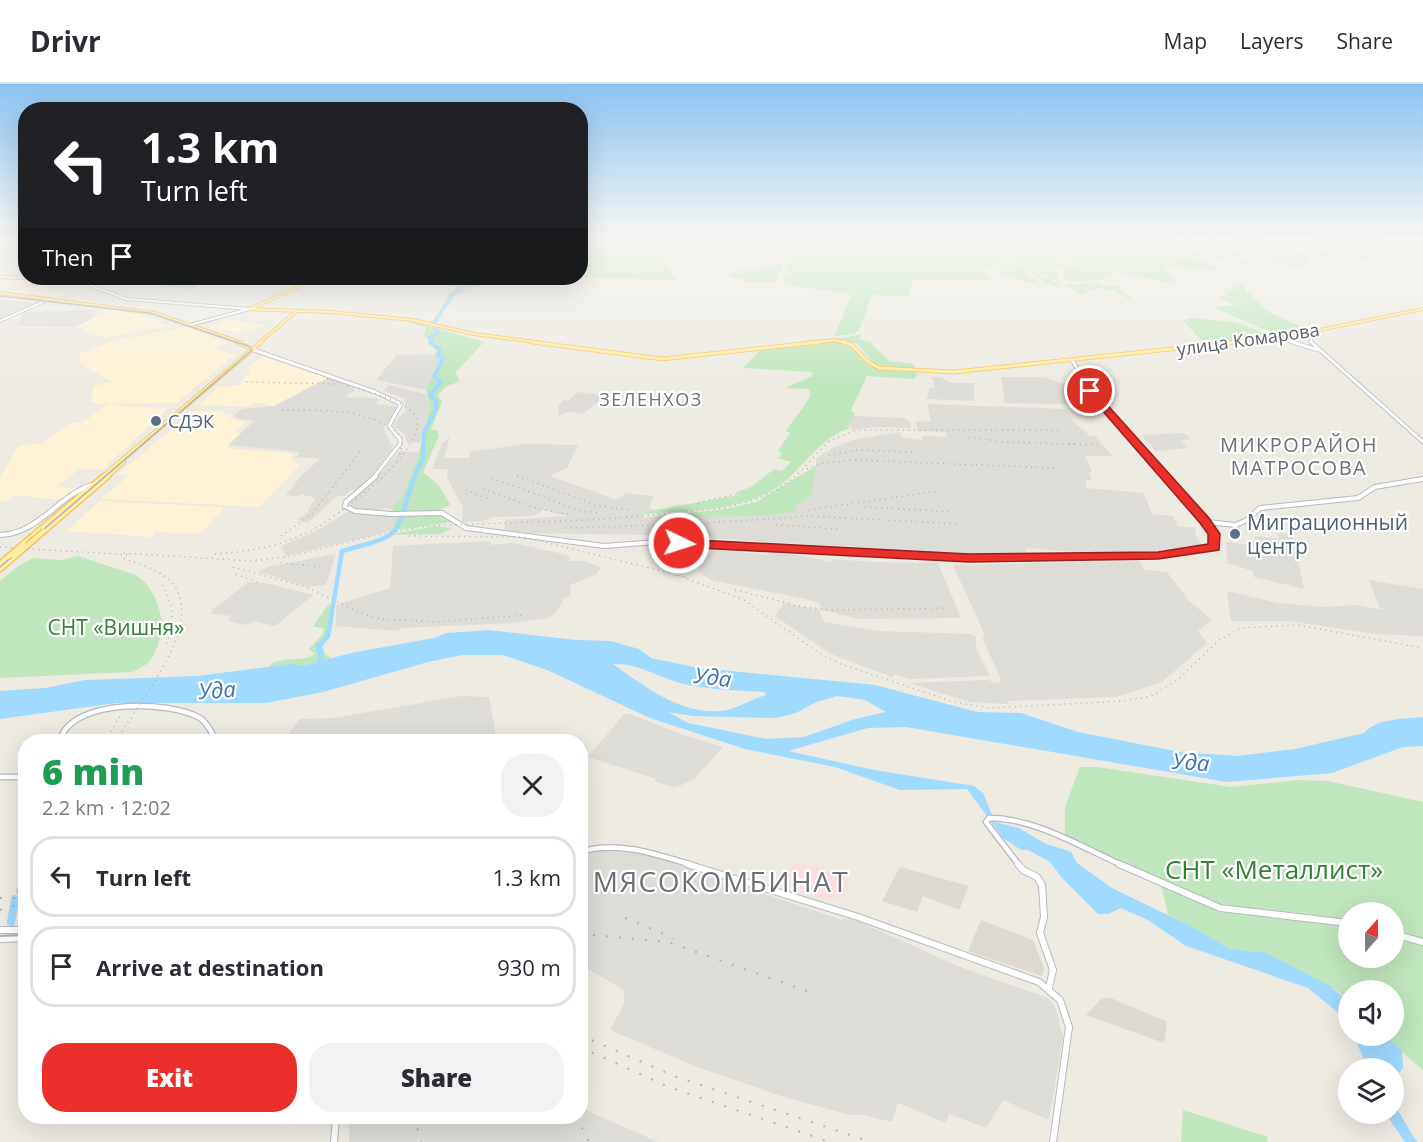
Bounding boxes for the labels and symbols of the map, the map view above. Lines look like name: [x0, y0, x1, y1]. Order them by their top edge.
street label: улица Комарова: [1175, 317, 1321, 361]
pin: [1064, 365, 1115, 416]
district label: ЗЕЛЕНХОЗ: [599, 387, 703, 411]
place label: СДЭК: [168, 409, 214, 433]
marker: СДЭК: [149, 414, 163, 428]
district label: МИКРОРАЙОН МАТРОСОВА: [1220, 431, 1378, 481]
place label: Миграционный центр: [1247, 508, 1408, 560]
position arrow: [647, 511, 711, 575]
marker: Миграционный центр: [1228, 527, 1242, 541]
park label: СНТ «Вишня»: [47, 613, 185, 641]
water label: Уда: [692, 659, 733, 693]
water label: Уда: [196, 673, 237, 705]
water label: Уда: [1170, 745, 1211, 777]
park label: СНТ «Металлист»: [1165, 851, 1383, 887]
district label: МЯСОКОМБИНАТ: [593, 862, 849, 900]
north arrow: [1338, 902, 1404, 968]

